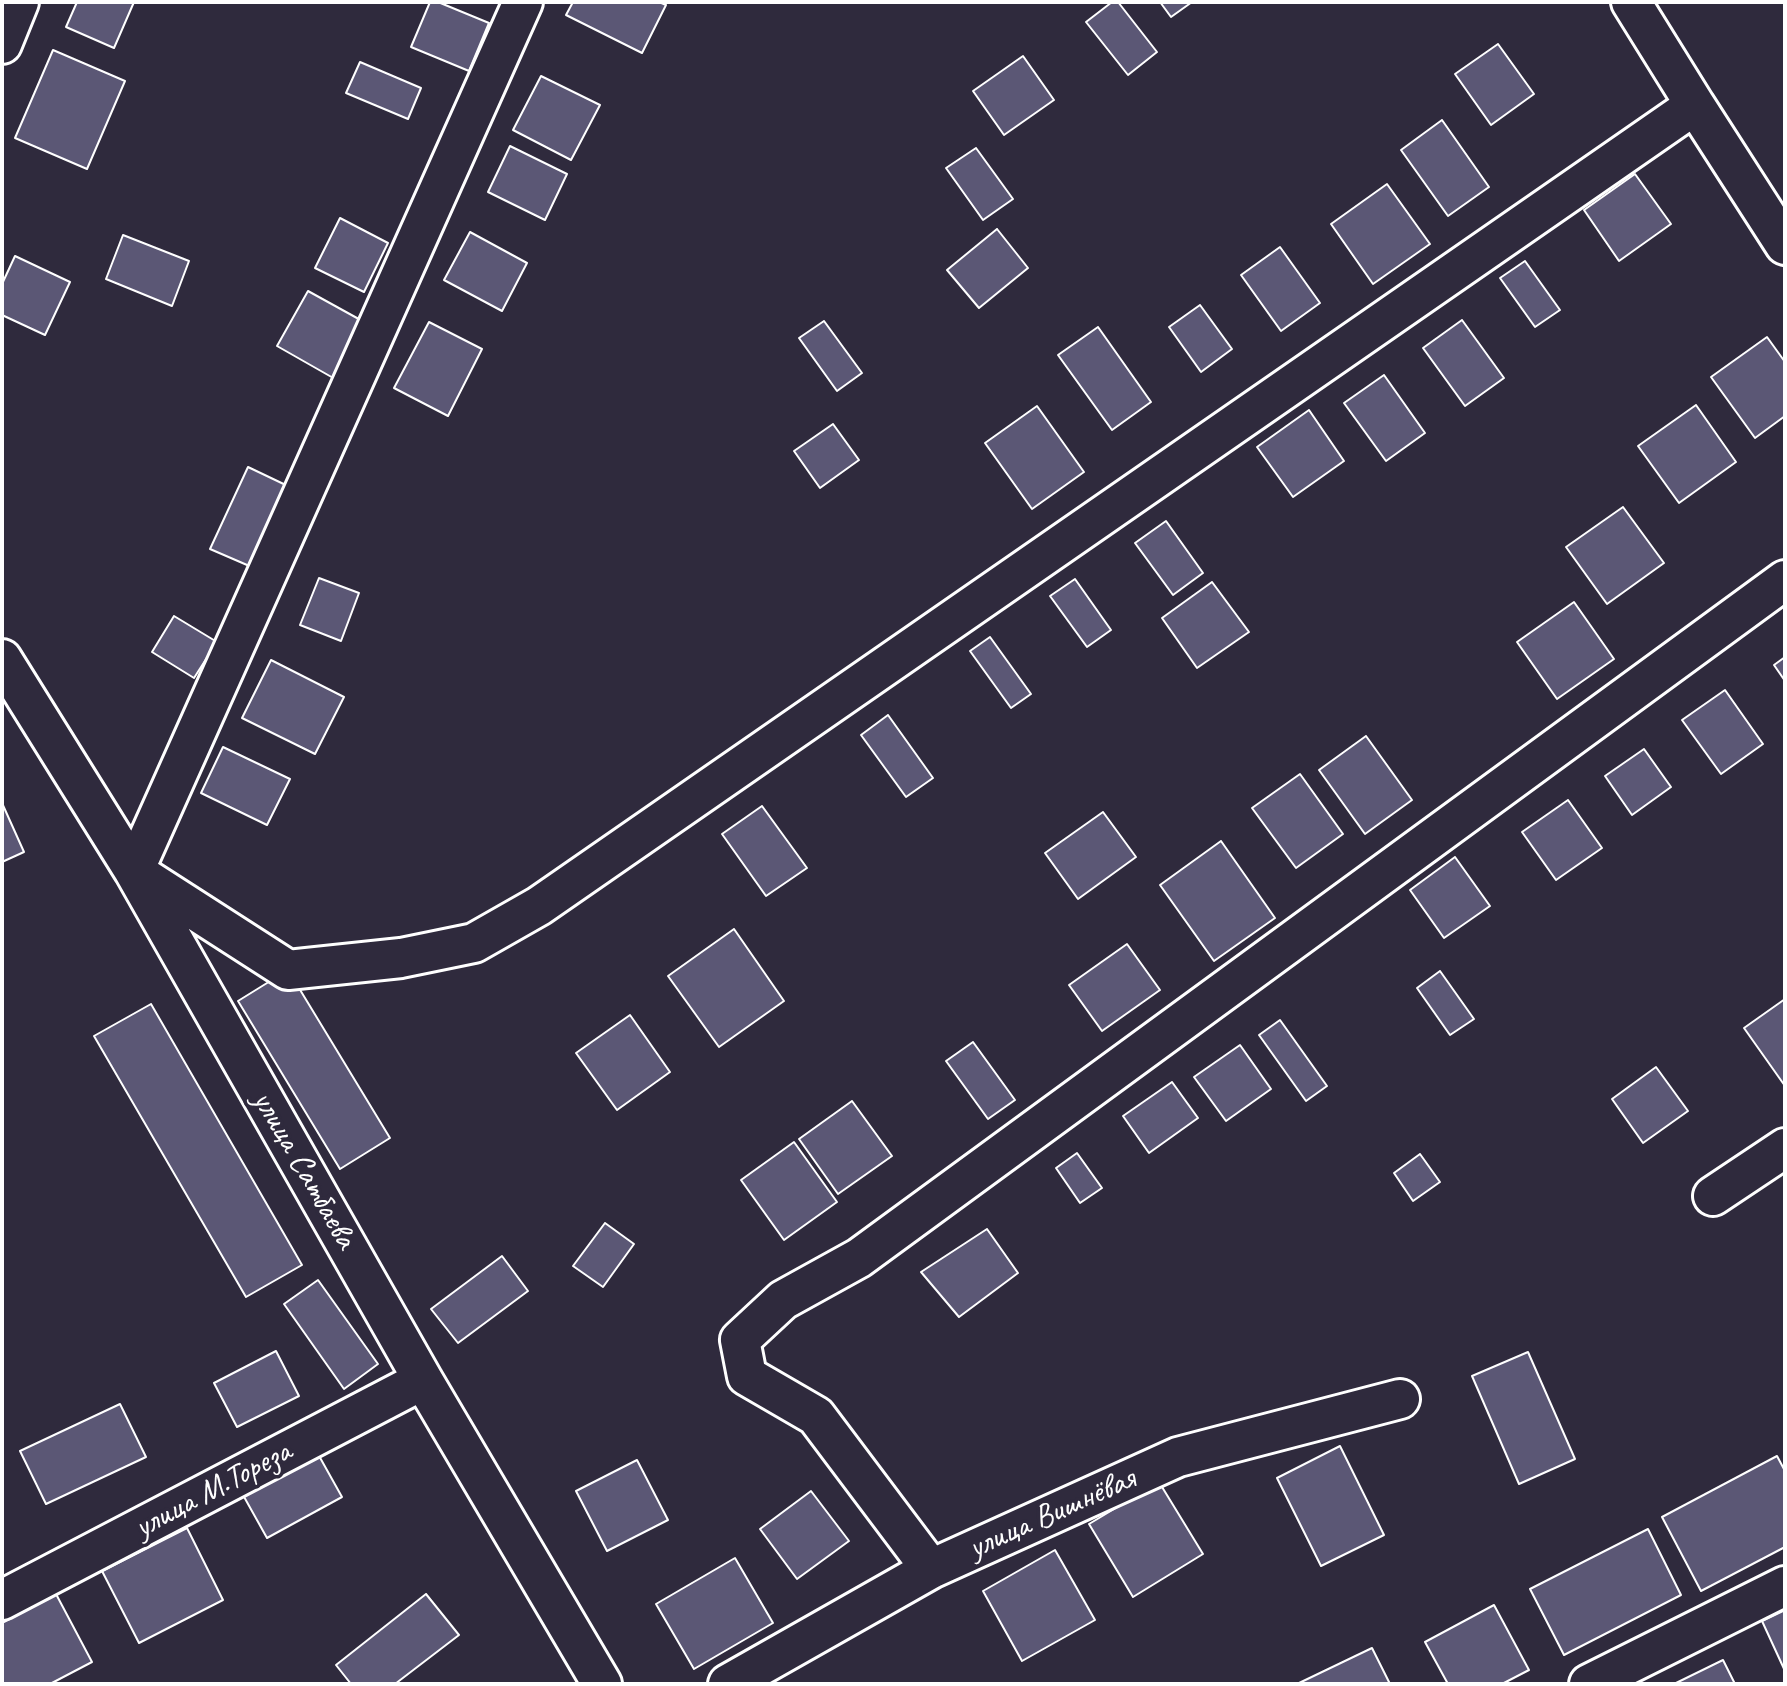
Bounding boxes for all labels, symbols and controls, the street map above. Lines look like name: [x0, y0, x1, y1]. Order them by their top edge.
street label: улица Сатбаева: [243, 1084, 365, 1256]
street label: улица М.Тореза: [128, 1432, 298, 1548]
street label: улица Вишнёвая: [962, 1460, 1142, 1568]

